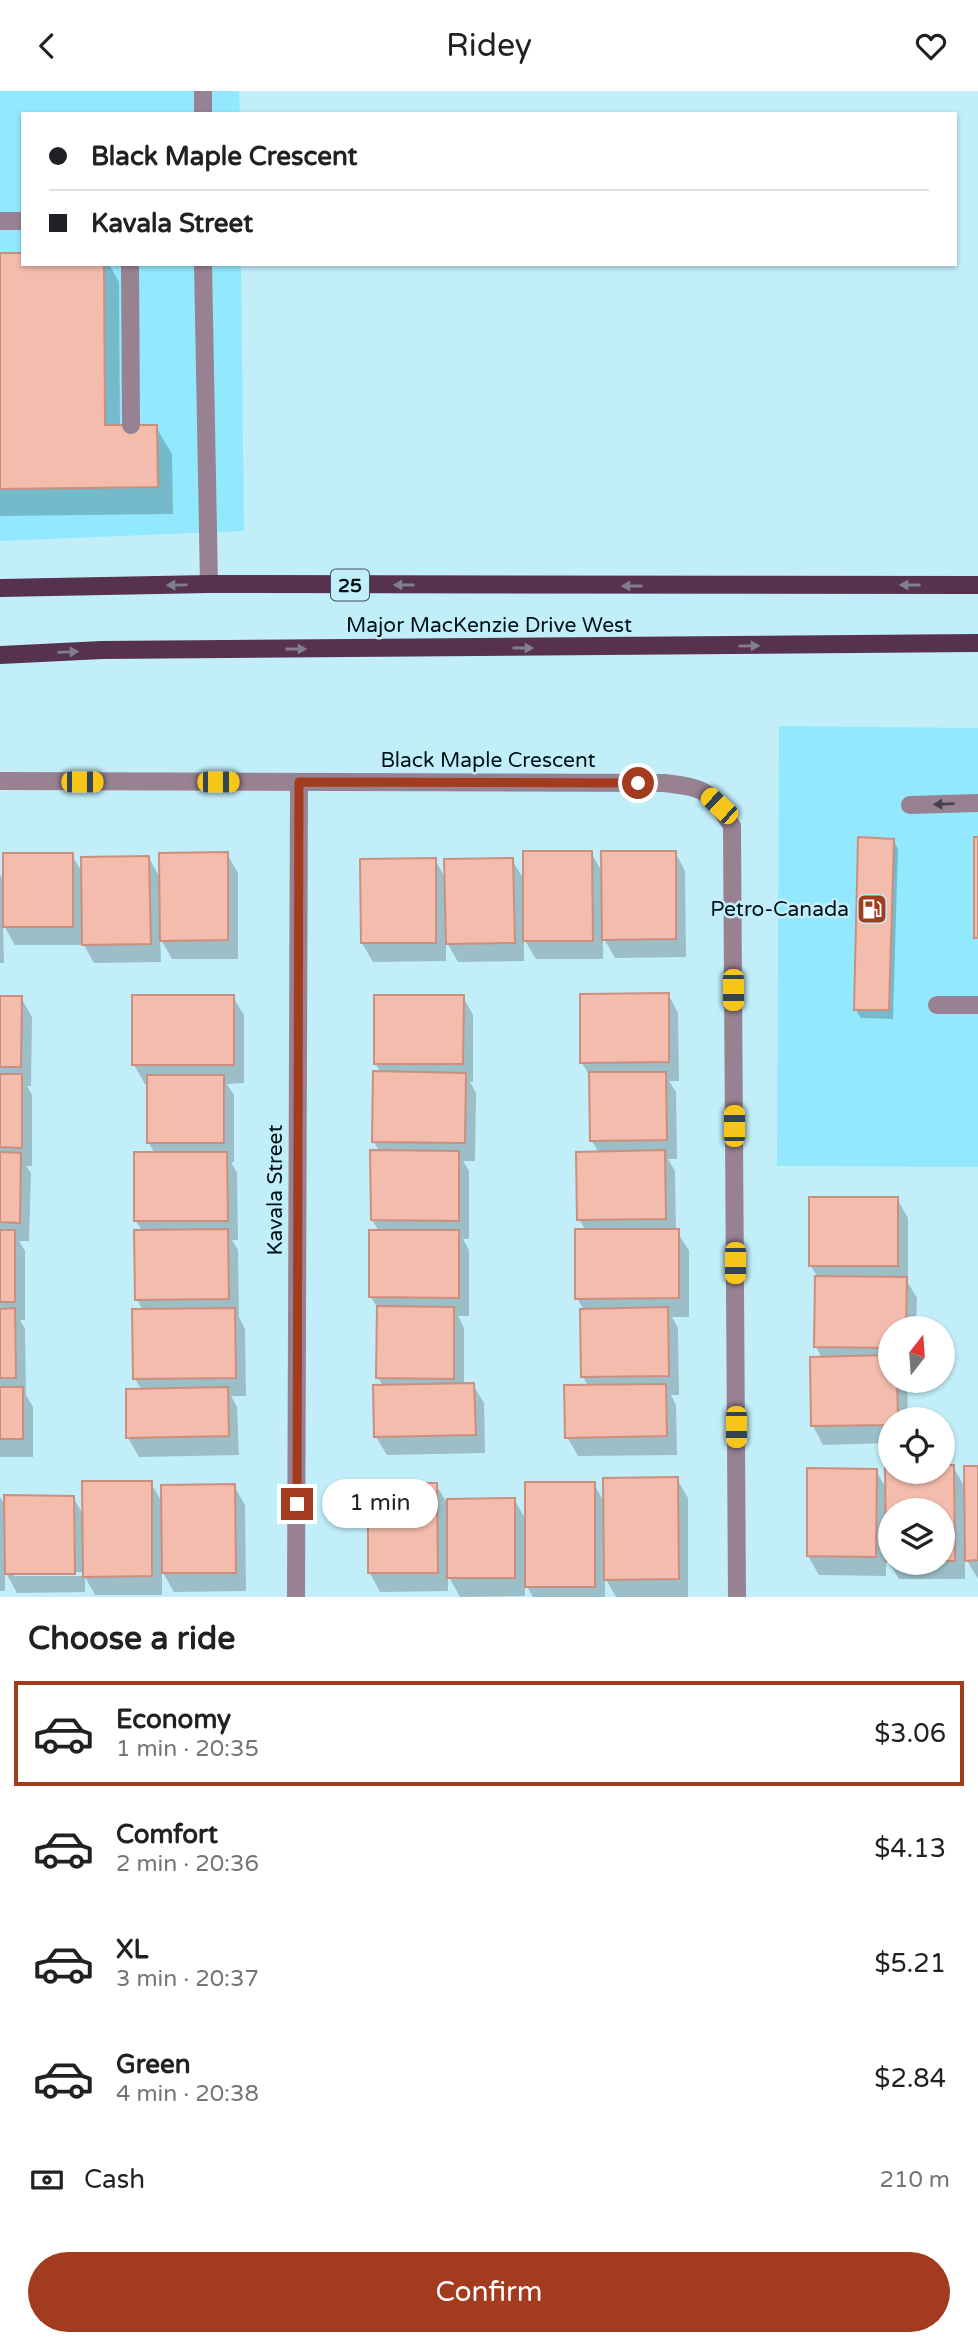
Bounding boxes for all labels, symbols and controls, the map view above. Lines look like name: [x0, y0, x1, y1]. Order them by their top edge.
icon: back: [28, 27, 66, 65]
text: Ridey: [446, 27, 532, 65]
icon: heart: [912, 27, 950, 65]
text: Black Maple Crescent: [91, 141, 357, 172]
text: Kavala Street: [91, 208, 253, 239]
road number: 25: [331, 569, 369, 600]
one-way arrow: [165, 579, 187, 591]
one-way arrow: [393, 579, 415, 591]
one-way arrow: [899, 579, 921, 591]
one-way arrow: [620, 580, 642, 592]
street label: Major MacKenzie Drive West: [346, 613, 632, 638]
one-way arrow: [739, 640, 761, 651]
one-way arrow: [512, 642, 534, 654]
one-way arrow: [285, 643, 307, 655]
one-way arrow: [57, 646, 79, 657]
street label: Black Maple Crescent: [380, 748, 596, 773]
route start: [622, 767, 654, 799]
car: [62, 772, 104, 793]
car: [198, 772, 240, 793]
car: [697, 784, 742, 828]
one-way arrow: [933, 799, 955, 810]
fuel station icon: Petro-Canada: [855, 892, 889, 926]
place label: Petro-Canada: [710, 897, 849, 922]
car: [723, 969, 744, 1011]
car: [724, 1105, 745, 1147]
street label: Kavala Street: [263, 1125, 288, 1256]
car: [725, 1242, 746, 1284]
north arrow: [878, 1316, 956, 1393]
map controls: [878, 1316, 955, 1575]
car: [726, 1406, 747, 1448]
button: locate: [878, 1407, 955, 1484]
callout: 1 min: [322, 1479, 437, 1529]
route end: [281, 1488, 313, 1520]
text: 1 min: [349, 1489, 411, 1517]
button: layers: [878, 1498, 955, 1575]
text: Choose a ride: [28, 1620, 235, 1658]
icon: car: [32, 1702, 95, 1765]
text: Economy: [116, 1704, 231, 1735]
text: $3.06: [874, 1718, 946, 1749]
text: 1 min · 20:35: [116, 1735, 259, 1763]
icon: car: [32, 1817, 95, 1880]
text: Comfort: [116, 1819, 218, 1850]
text: $4.13: [874, 1833, 946, 1864]
text: 2 min · 20:36: [116, 1850, 259, 1878]
icon: car: [32, 1932, 95, 1995]
text: XL: [116, 1934, 148, 1965]
text: $5.21: [874, 1948, 946, 1979]
text: 3 min · 20:37: [116, 1965, 259, 1993]
icon: car: [32, 2047, 95, 2110]
text: Green: [116, 2049, 191, 2080]
text: $2.84: [874, 2063, 946, 2094]
text: 4 min · 20:38: [116, 2080, 259, 2108]
icon: cash: [28, 2161, 66, 2199]
text: Cash: [84, 2164, 145, 2195]
text: 210 m: [880, 2166, 950, 2194]
button: Confirm: [28, 2252, 950, 2332]

